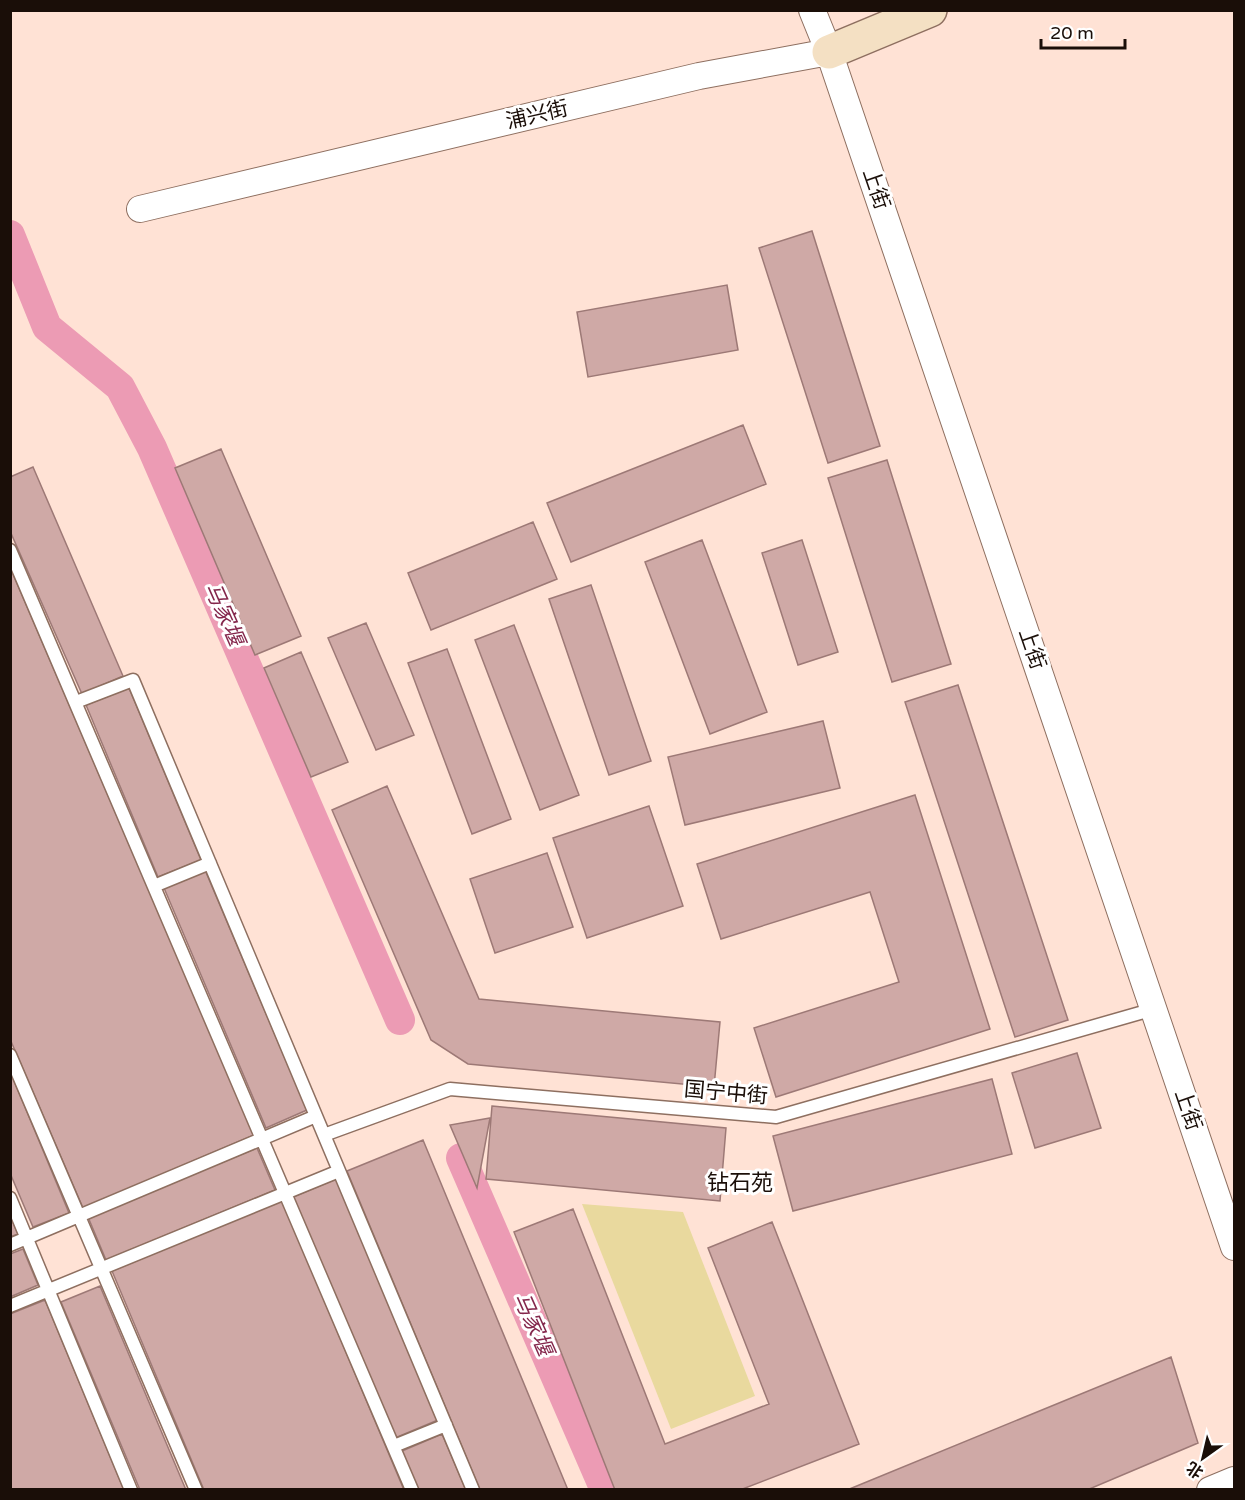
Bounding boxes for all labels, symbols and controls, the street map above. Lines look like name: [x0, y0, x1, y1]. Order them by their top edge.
scale bar: [1041, 12, 1125, 50]
text: 20 m: [1050, 22, 1094, 44]
street label: 浦兴街: [503, 96, 571, 134]
street label: 上街: [857, 165, 895, 213]
water label: 马家堰: [199, 579, 251, 653]
street label: 上街: [1013, 625, 1051, 673]
street label: 国宁中街: [683, 1077, 769, 1109]
street label: 上街: [1169, 1086, 1207, 1134]
district label: 钻石苑: [707, 1170, 773, 1196]
water label: 马家堰: [508, 1289, 560, 1363]
north arrow: [1173, 1428, 1233, 1488]
text: 北: [1183, 1457, 1207, 1482]

